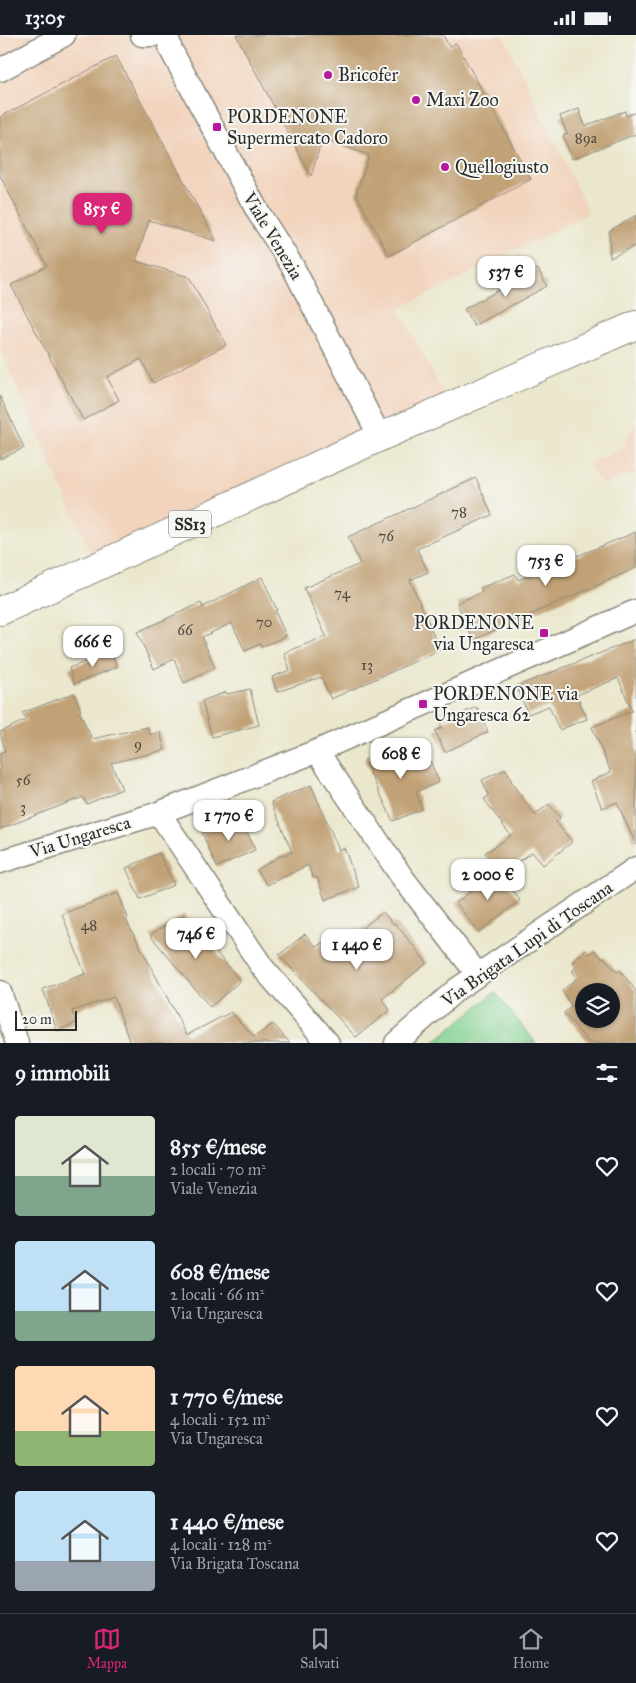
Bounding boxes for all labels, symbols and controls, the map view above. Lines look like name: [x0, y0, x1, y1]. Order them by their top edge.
text: 13:05: [25, 6, 65, 29]
place label: Bricofer: [338, 64, 399, 86]
marker: Bricofer: [322, 69, 334, 81]
place label: Maxi Zoo: [426, 89, 499, 111]
marker: Maxi Zoo: [410, 94, 422, 106]
place label: PORDENONE Supermercato Cadoro: [227, 106, 388, 149]
marker: PORDENONE Supermercato Cadoro: [211, 121, 223, 133]
house number: 89a: [575, 129, 598, 147]
place label: Quellogiusto: [455, 156, 549, 179]
marker: Quellogiusto: [439, 161, 451, 173]
street label: Viale Venezia: [238, 187, 308, 284]
pin: 855 €: [67, 193, 137, 235]
text: 855 €: [84, 199, 120, 218]
pin: 537 €: [471, 255, 541, 298]
text: 537 €: [488, 262, 524, 281]
house number: 78: [451, 503, 467, 521]
road number: SS13: [169, 511, 211, 537]
house number: 76: [378, 527, 395, 545]
pin: 753 €: [511, 545, 581, 587]
text: 753 €: [528, 551, 564, 570]
house number: 74: [334, 584, 351, 602]
place label: PORDENONE via Ungaresca: [414, 612, 534, 656]
house number: 70: [256, 613, 272, 631]
house number: 66: [177, 621, 194, 639]
pin: 666 €: [58, 625, 128, 668]
marker: PORDENONE via Ungaresca: [538, 627, 550, 639]
text: 666 €: [74, 632, 112, 651]
house number: 13: [361, 656, 373, 674]
place label: PORDENONE via Ungaresca 62: [433, 683, 579, 727]
marker: PORDENONE via Ungaresca 62: [417, 698, 429, 710]
house number: 9: [134, 735, 142, 753]
pin: 608 €: [366, 737, 436, 780]
text: 608 €: [381, 744, 421, 763]
house number: 56: [16, 771, 32, 789]
house number: 3: [20, 798, 26, 816]
pin: 1 770 €: [183, 799, 275, 842]
text: 1 770 €: [204, 806, 254, 825]
street label: Via Ungaresca: [26, 811, 134, 864]
pin: 2 000 €: [442, 859, 534, 901]
text: 2 000 €: [462, 865, 514, 884]
street label: Via Brigata Lupi di Toscana: [436, 876, 618, 1013]
house number: 48: [81, 916, 97, 934]
pin: 746 €: [161, 917, 231, 960]
text: 746 €: [177, 924, 215, 943]
pin: 1 440 €: [311, 929, 403, 971]
text: 1 440 €: [332, 935, 382, 954]
map controls: [575, 983, 620, 1028]
button: layers: [575, 983, 620, 1028]
scale bar: [15, 1008, 78, 1031]
text: 20 m: [22, 1011, 52, 1028]
icon: filters: [593, 1059, 621, 1087]
text: 9 immobili: [15, 1060, 110, 1086]
text: 855 €/mese: [170, 1134, 266, 1160]
icon: home: [55, 1136, 115, 1196]
icon: heart: [593, 1152, 621, 1180]
text: 2 locali · 70 m²: [170, 1160, 266, 1179]
text: Viale Venezia: [170, 1179, 257, 1198]
text: 608 €/mese: [170, 1259, 270, 1285]
icon: home: [55, 1261, 115, 1321]
icon: heart: [593, 1277, 621, 1305]
text: 2 locali · 66 m²: [170, 1285, 264, 1304]
text: Via Ungaresca: [170, 1304, 263, 1323]
text: 1 770 €/mese: [170, 1384, 283, 1410]
icon: home: [55, 1386, 115, 1446]
icon: heart: [593, 1402, 621, 1430]
text: 4 locali · 152 m²: [170, 1410, 271, 1429]
text: Via Ungaresca: [170, 1429, 263, 1448]
text: 1 440 €/mese: [170, 1509, 284, 1535]
icon: home: [55, 1511, 115, 1571]
icon: heart: [593, 1527, 621, 1555]
text: 4 locali · 128 m²: [170, 1535, 272, 1554]
text: Via Brigata Toscana: [170, 1554, 299, 1573]
tab: Mappa: [87, 1625, 127, 1672]
tab: Salvati: [300, 1625, 339, 1672]
tab: Home: [513, 1625, 549, 1672]

